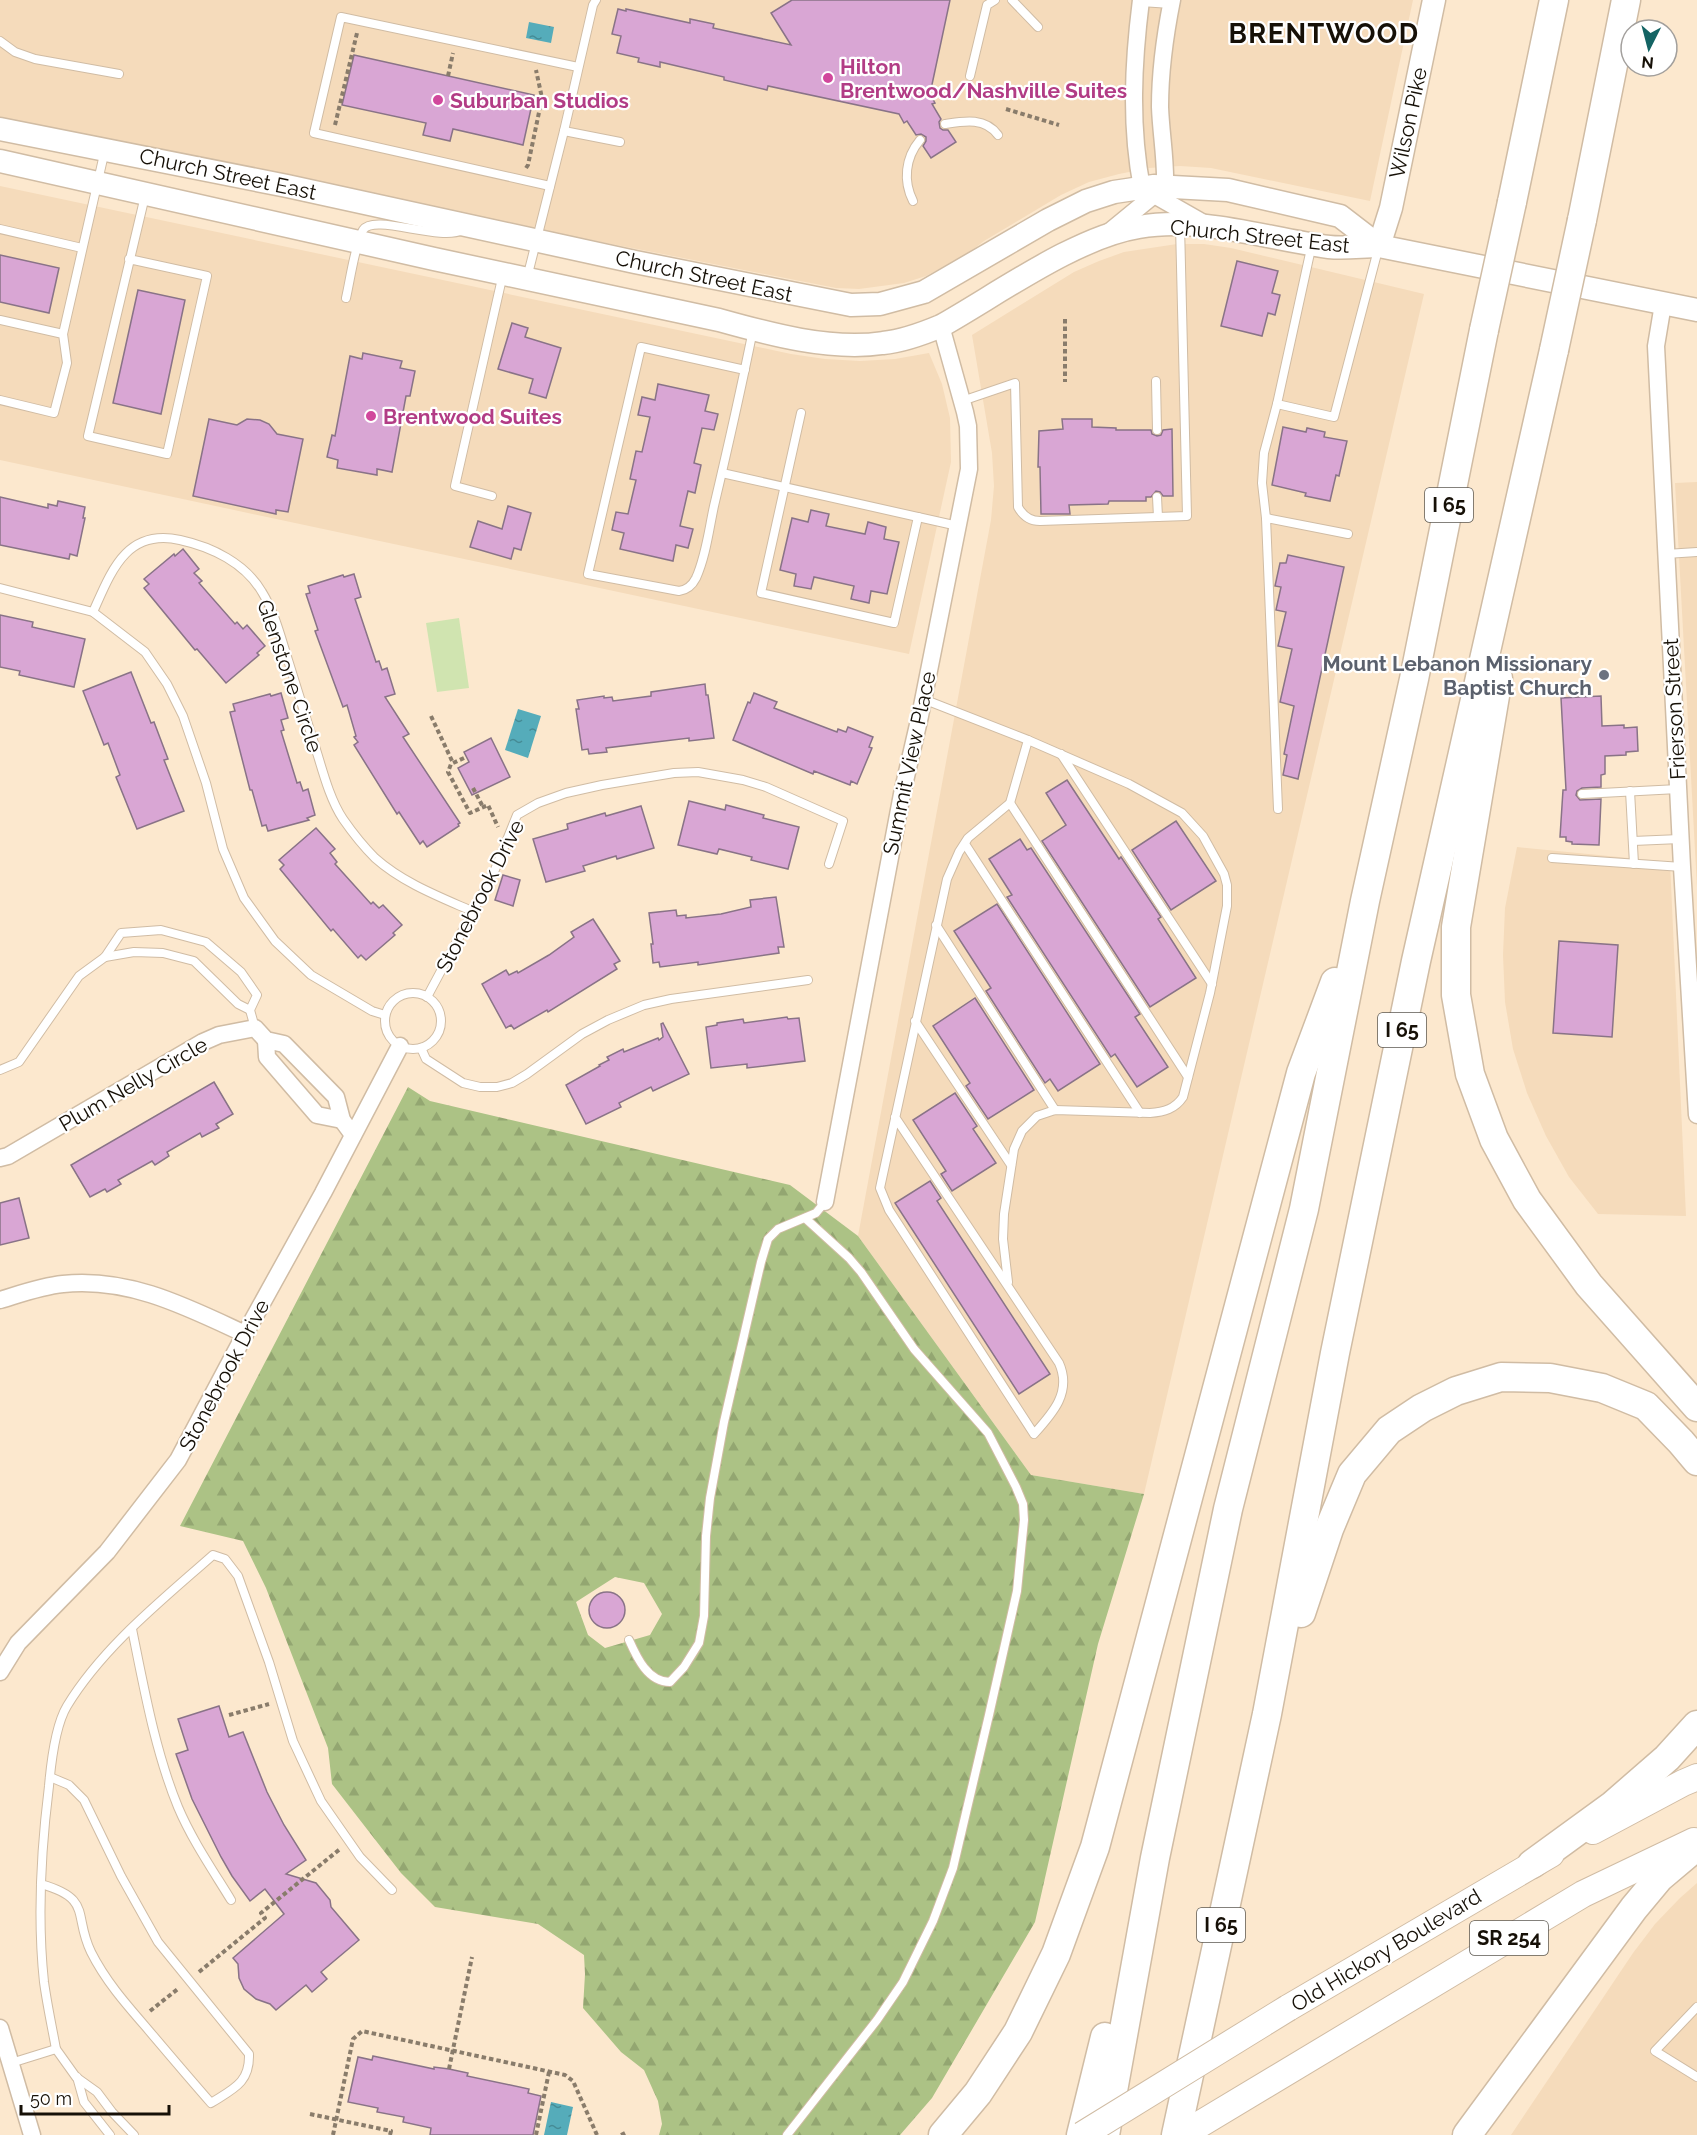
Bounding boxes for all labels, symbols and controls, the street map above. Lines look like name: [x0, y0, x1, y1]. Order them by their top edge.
district label: BRENTWOOD: [1228, 18, 1420, 49]
north arrow: [1619, 18, 1679, 78]
text: N: [1640, 52, 1655, 73]
place label: Hilton Brentwood/Nashville Suites: [840, 54, 1127, 103]
street label: Wilson Pike: [1384, 65, 1432, 181]
marker: Hilton Brentwood/Nashville Suites: [821, 71, 835, 85]
place label: Suburban Studios: [450, 88, 629, 113]
marker: Suburban Studios: [431, 93, 445, 107]
street label: Church Street East: [137, 143, 319, 205]
street label: Church Street East: [1169, 214, 1351, 258]
street label: Church Street East: [613, 245, 795, 307]
place label: Brentwood Suites: [383, 404, 562, 429]
marker: Brentwood Suites: [364, 409, 378, 423]
road number: I 65: [1425, 488, 1473, 522]
street label: Glenstone Circle: [252, 596, 328, 756]
street label: Frierson Street: [1658, 638, 1690, 780]
place label: Mount Lebanon Missionary Baptist Church: [1323, 651, 1592, 700]
marker: Mount Lebanon Missionary Baptist Church: [1597, 668, 1611, 682]
street label: Summit View Place: [877, 669, 941, 857]
street label: Stonebrook Drive: [431, 815, 529, 977]
road number: I 65: [1378, 1013, 1426, 1047]
street label: Plum Nelly Circle: [54, 1031, 212, 1137]
street label: Stonebrook Drive: [174, 1295, 274, 1455]
street label: Old Hickory Boulevard: [1286, 1883, 1486, 2017]
road number: I 65: [1197, 1908, 1245, 1942]
road number: SR 254: [1470, 1921, 1548, 1955]
scale bar: [21, 2078, 170, 2116]
text: 50 m: [30, 2088, 72, 2109]

